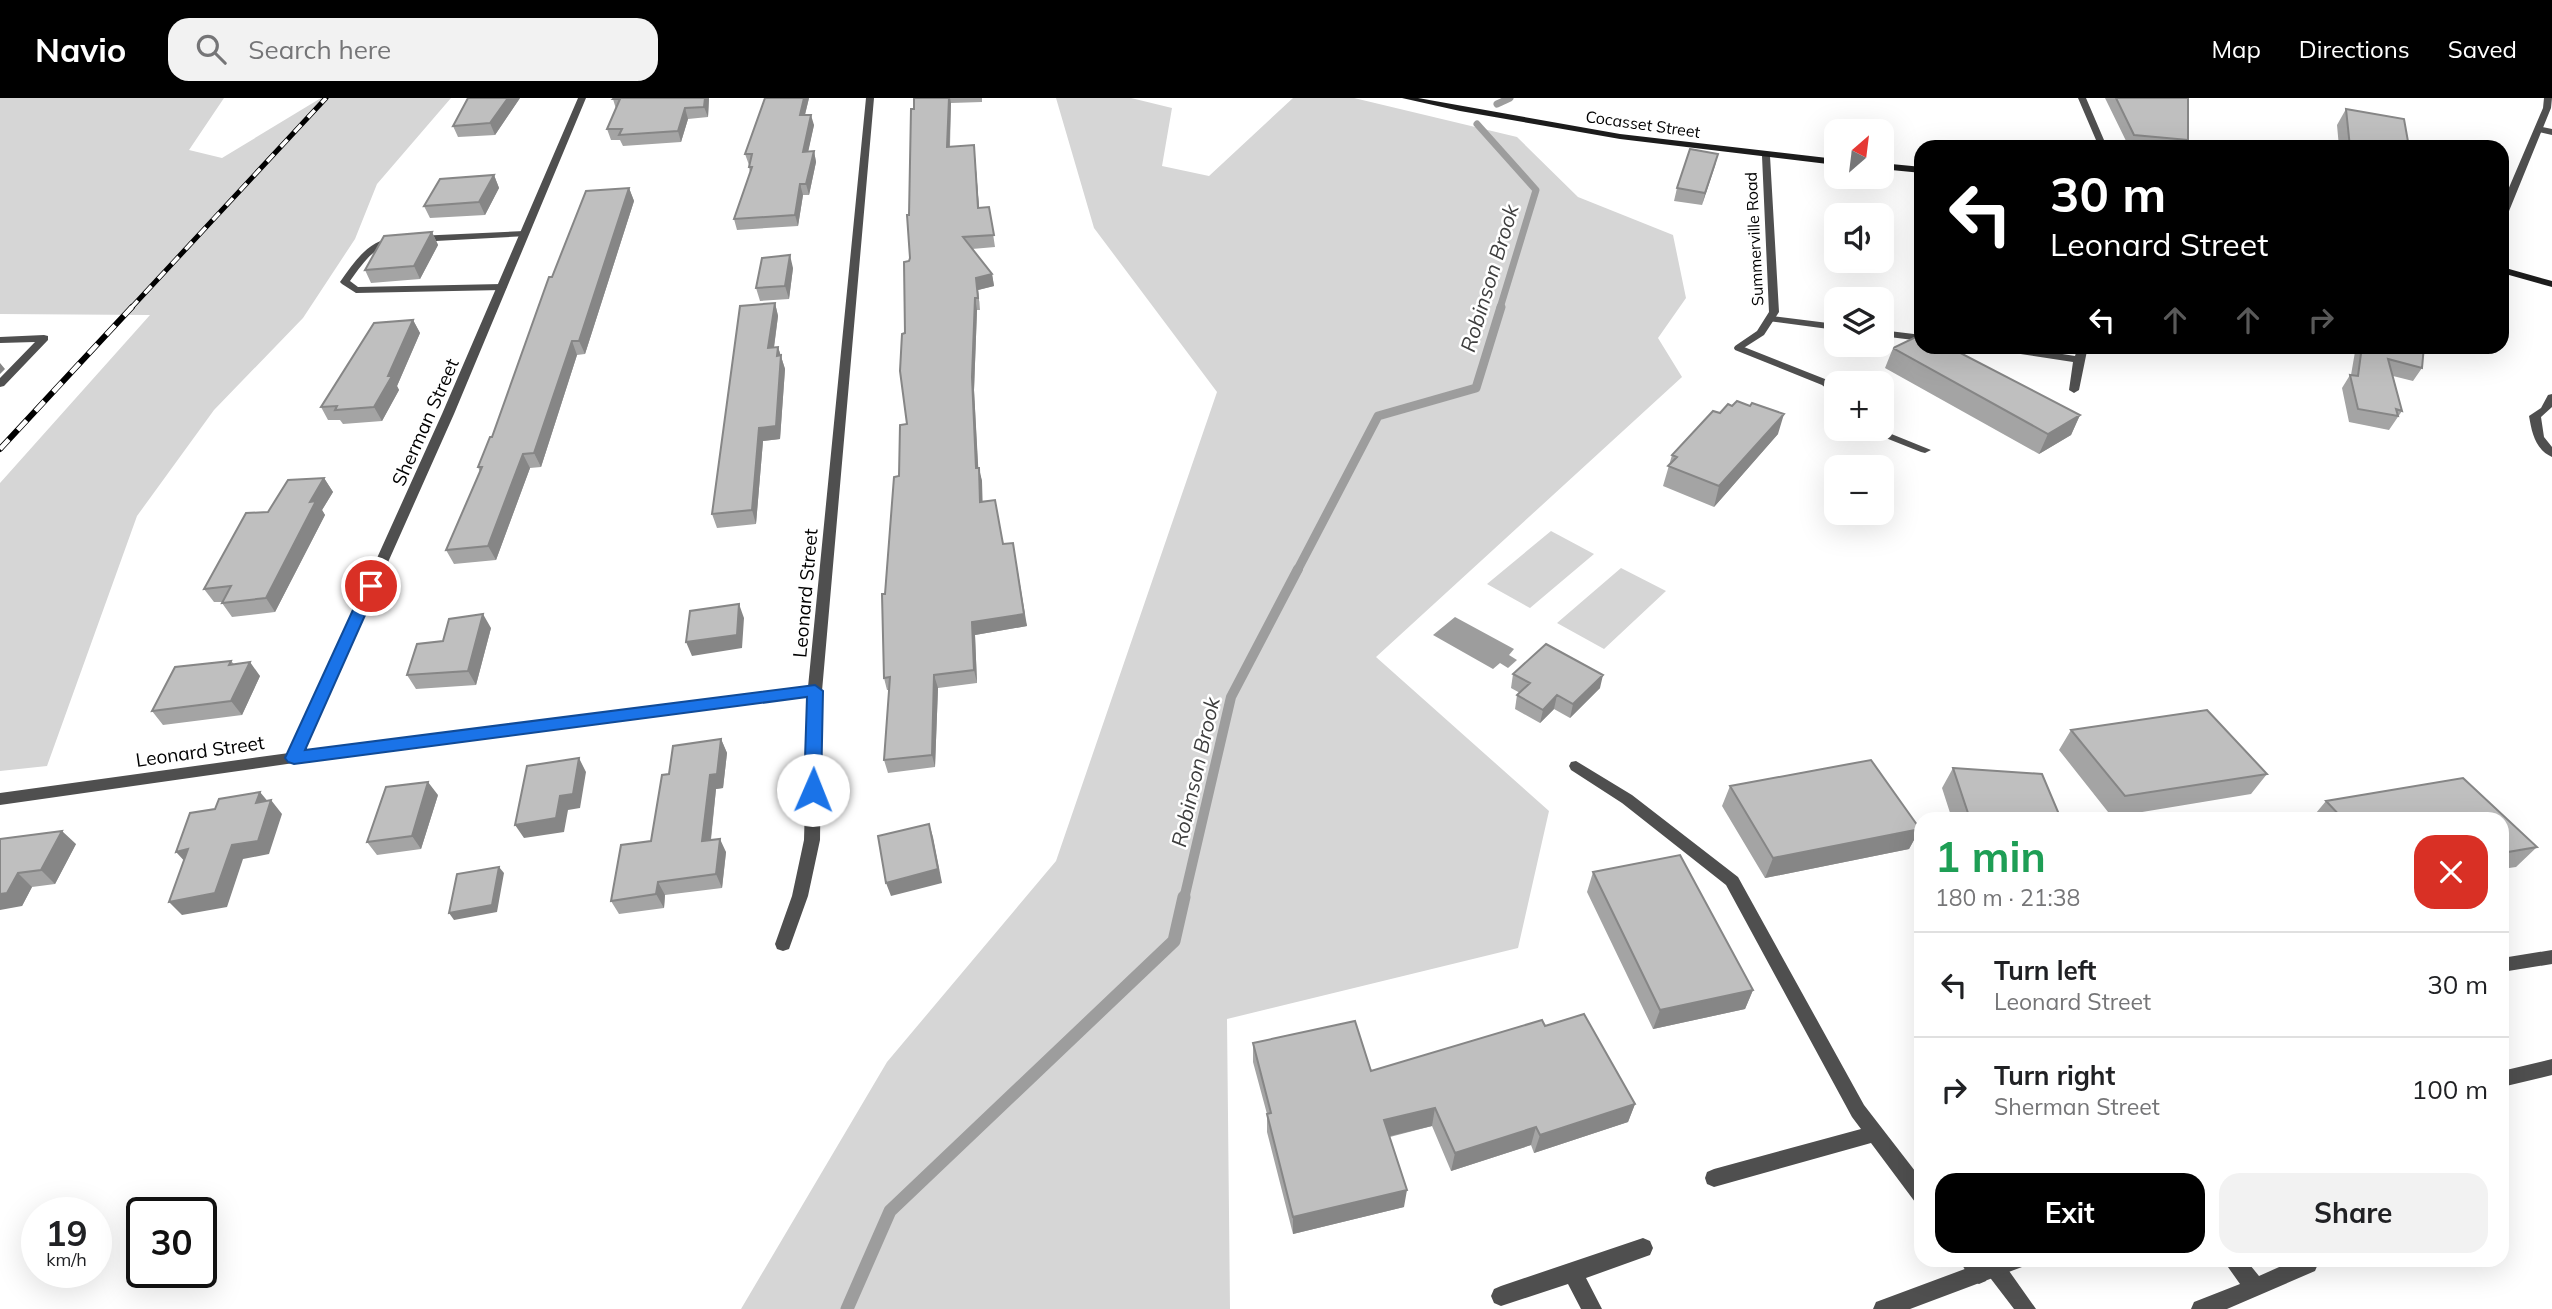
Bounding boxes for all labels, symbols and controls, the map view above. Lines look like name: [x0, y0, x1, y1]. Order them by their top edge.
search box: [168, 18, 658, 81]
text: Navio: [35, 29, 126, 70]
icon: search: [192, 30, 230, 68]
text: Search here: [248, 33, 391, 66]
text: Map: [2211, 34, 2261, 64]
text: Directions: [2299, 34, 2410, 64]
text: Saved: [2448, 34, 2517, 64]
street label: Cocasset Street: [1584, 106, 1702, 142]
north arrow: [1824, 119, 1894, 189]
map controls: [1824, 119, 1894, 525]
text: 30 m: [2050, 163, 2166, 224]
icon: left: [1935, 168, 2026, 259]
street label: Summerville Road: [1740, 171, 1768, 307]
water label: Robinson Brook: [1454, 200, 1524, 355]
button: sound: [1824, 203, 1894, 273]
text: Leonard Street: [2050, 224, 2268, 264]
button: layers: [1824, 287, 1894, 357]
icon: left: [2083, 301, 2121, 339]
icon: ahead: [2156, 301, 2194, 339]
icon: ahead: [2229, 301, 2267, 339]
icon: right: [2302, 301, 2340, 339]
street label: Sherman Street: [386, 354, 464, 489]
button: +: [1824, 371, 1894, 441]
button: −: [1824, 455, 1894, 525]
street label: Leonard Street: [787, 527, 823, 659]
pin: [341, 556, 401, 616]
icon: arrive: [352, 567, 390, 605]
water label: Robinson Brook: [1165, 693, 1225, 849]
street label: Leonard Street: [134, 730, 266, 772]
position arrow: [776, 753, 850, 827]
text: 1 min: [1935, 830, 2046, 883]
button: close: [2414, 835, 2488, 909]
text: 180 m · 21:38: [1935, 883, 2080, 912]
text: Turn left: [1994, 954, 2096, 987]
icon: left: [1935, 966, 1973, 1004]
text: 30 m: [2427, 968, 2488, 1001]
text: Leonard Street: [1994, 987, 2151, 1016]
text: Turn right: [1994, 1059, 2115, 1092]
icon: right: [1935, 1071, 1973, 1109]
text: 100 m: [2412, 1073, 2488, 1106]
text: Sherman Street: [1994, 1092, 2160, 1121]
button: Exit: [1935, 1173, 2205, 1253]
button: Share: [2219, 1173, 2488, 1253]
speed limit sign: 30: [126, 1197, 217, 1288]
text: 19: [45, 1211, 88, 1255]
text: km/h: [46, 1248, 87, 1271]

